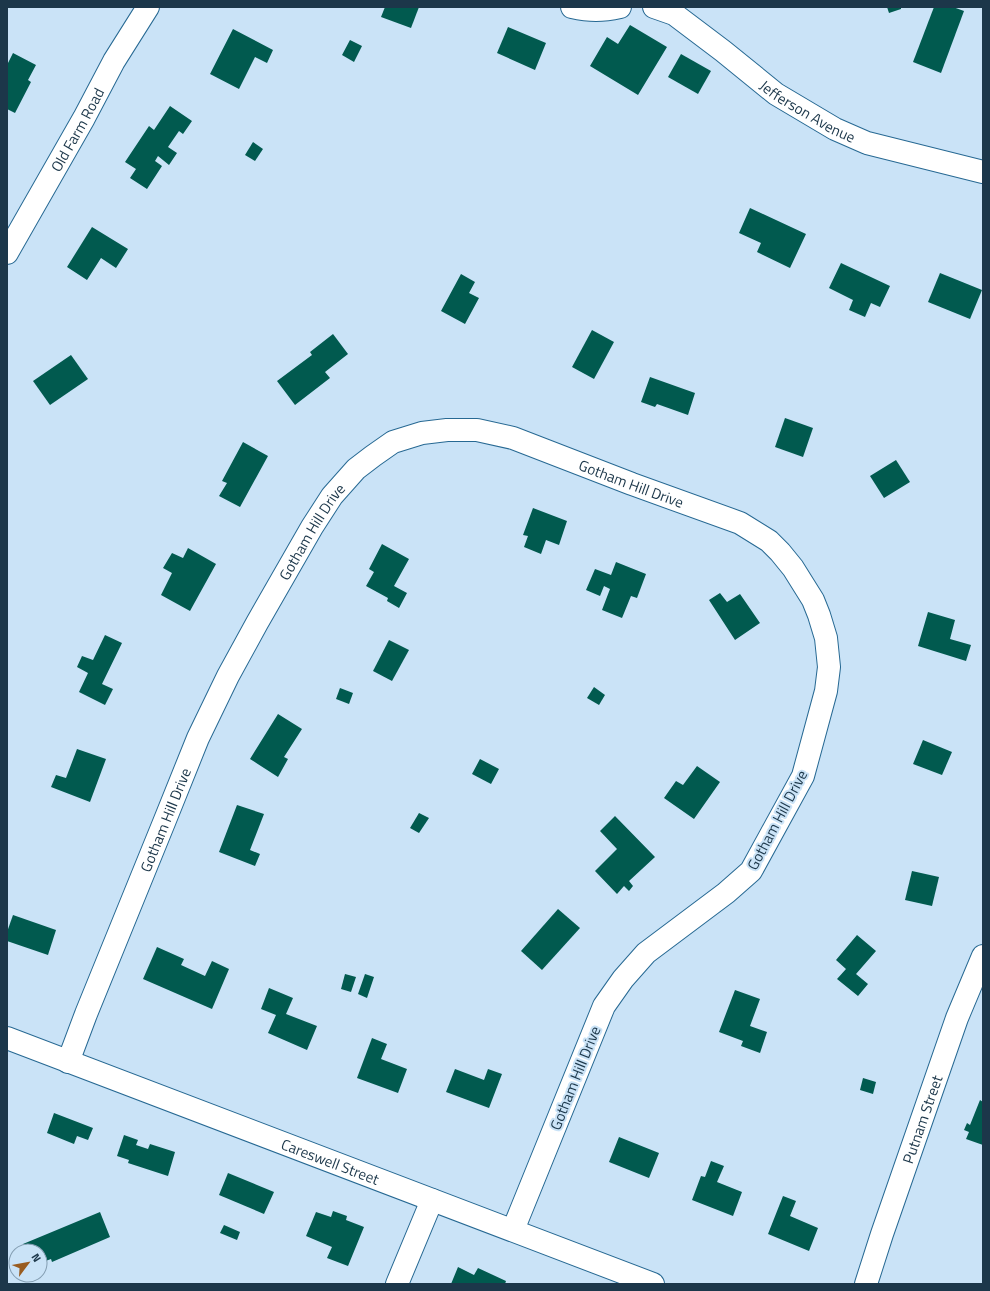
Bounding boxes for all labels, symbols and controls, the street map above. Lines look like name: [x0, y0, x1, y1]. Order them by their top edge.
street label: Jefferson Avenue: [755, 74, 859, 148]
street label: Old Farm Road: [44, 83, 110, 176]
street label: Gotham Hill Drive: [576, 453, 687, 513]
street label: Gotham Hill Drive: [273, 478, 350, 584]
street label: Gotham Hill Drive: [134, 764, 196, 875]
street label: Gotham Hill Drive: [741, 766, 813, 874]
street label: Gotham Hill Drive: [544, 1023, 606, 1133]
street label: Putnam Street: [896, 1071, 948, 1167]
street label: Careswell Street: [278, 1132, 383, 1190]
north arrow: [8, 1243, 48, 1283]
text: N: [28, 1250, 45, 1265]

